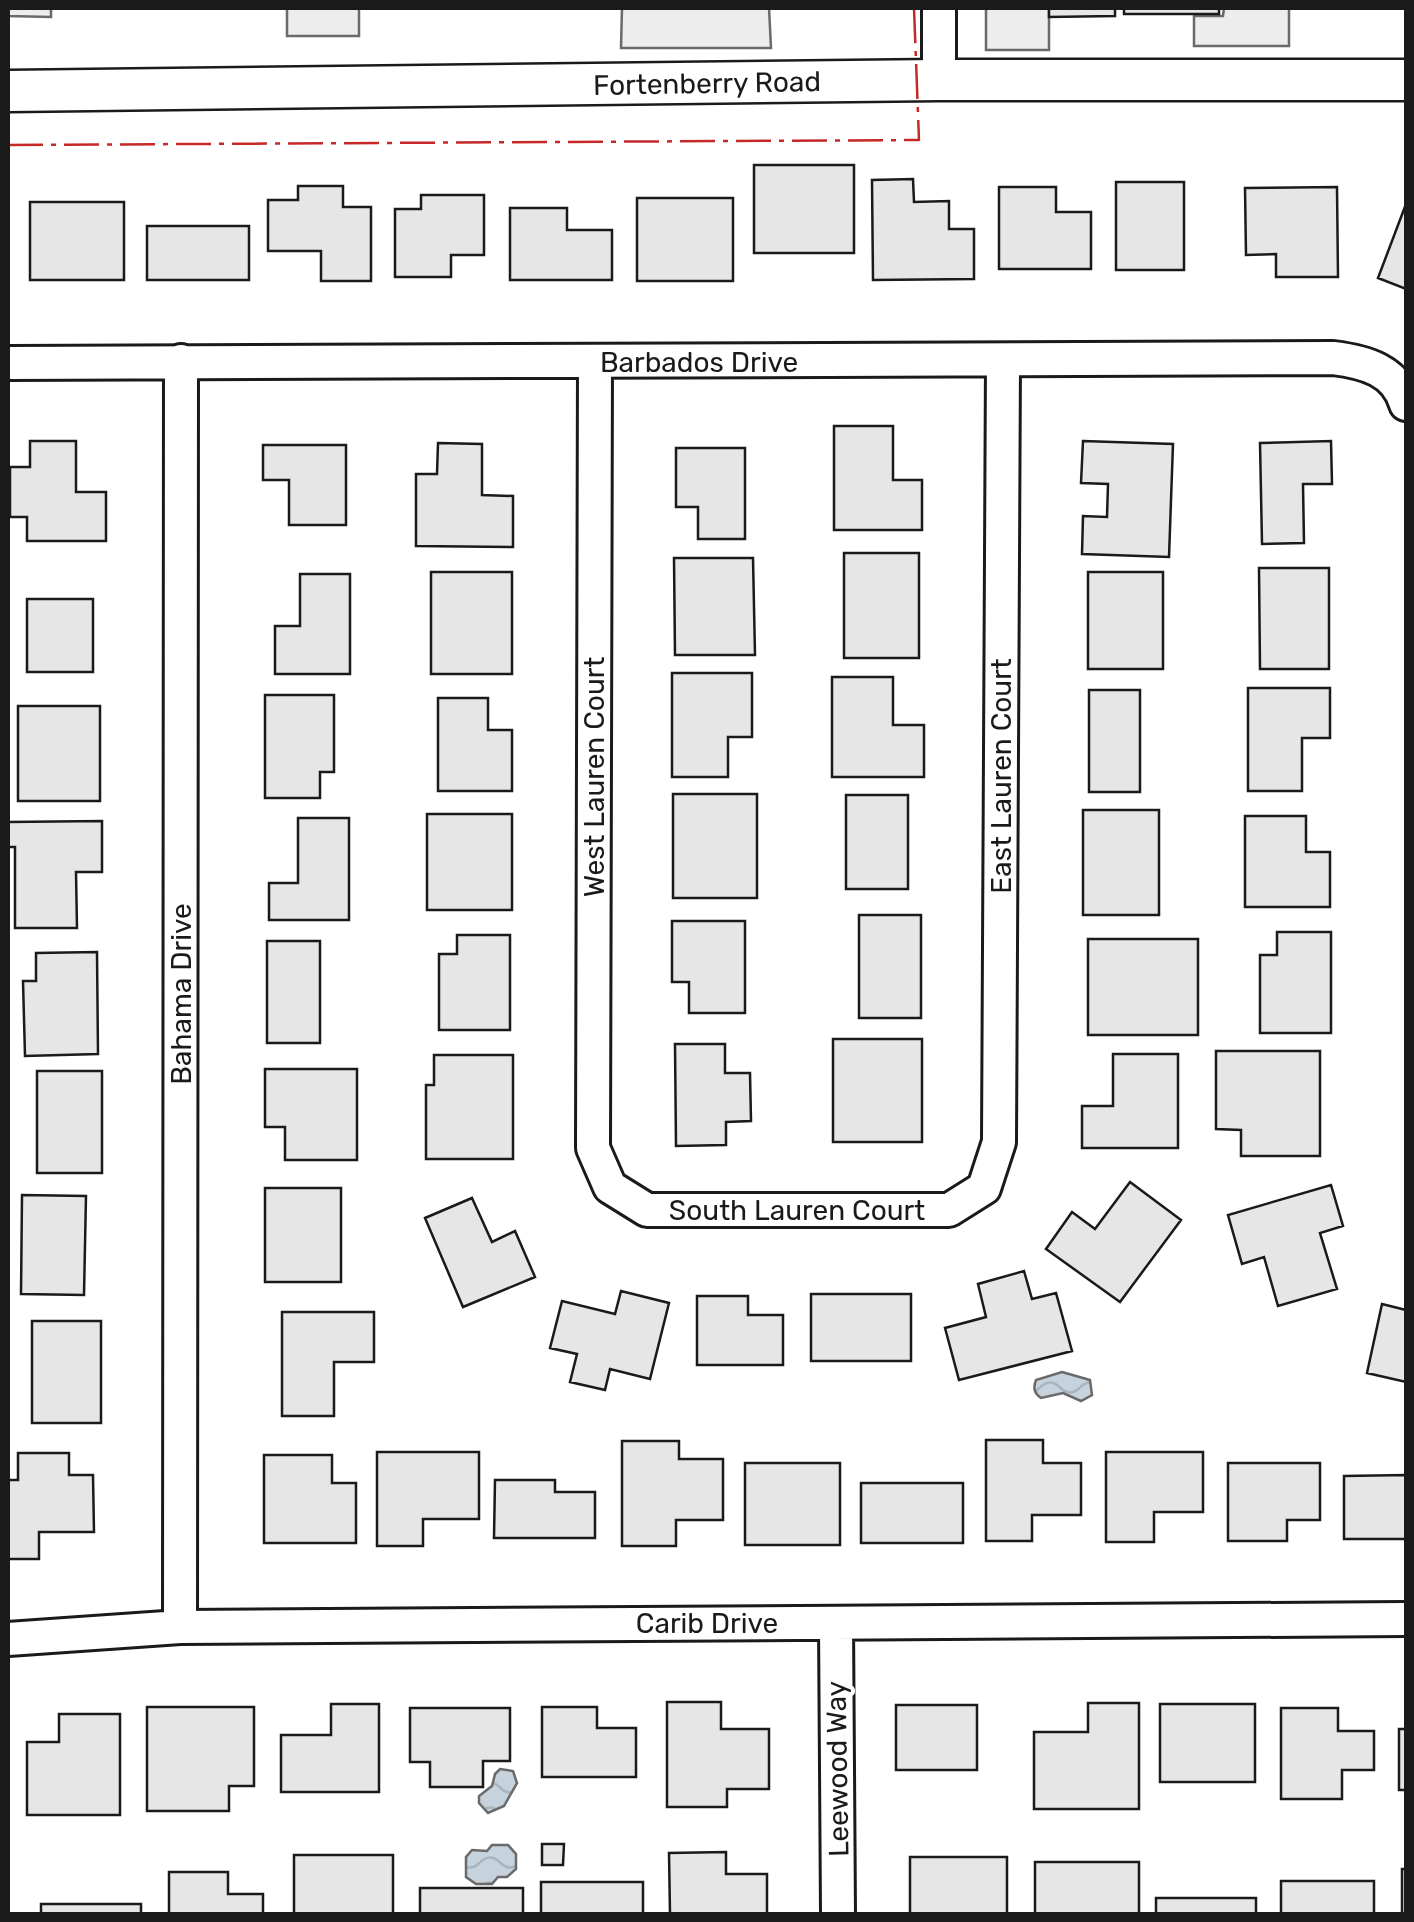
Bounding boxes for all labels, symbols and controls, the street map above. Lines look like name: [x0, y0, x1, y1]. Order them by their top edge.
street label: Fortenberry Road: [593, 65, 821, 102]
street label: Barbados Drive: [600, 346, 798, 379]
street label: West Lauren Court: [578, 657, 611, 897]
street label: East Lauren Court: [985, 658, 1018, 894]
street label: Bahama Drive: [165, 903, 198, 1085]
street label: South Lauren Court: [669, 1194, 925, 1227]
street label: Carib Drive: [636, 1607, 778, 1640]
street label: Leewood Way: [819, 1681, 856, 1857]

